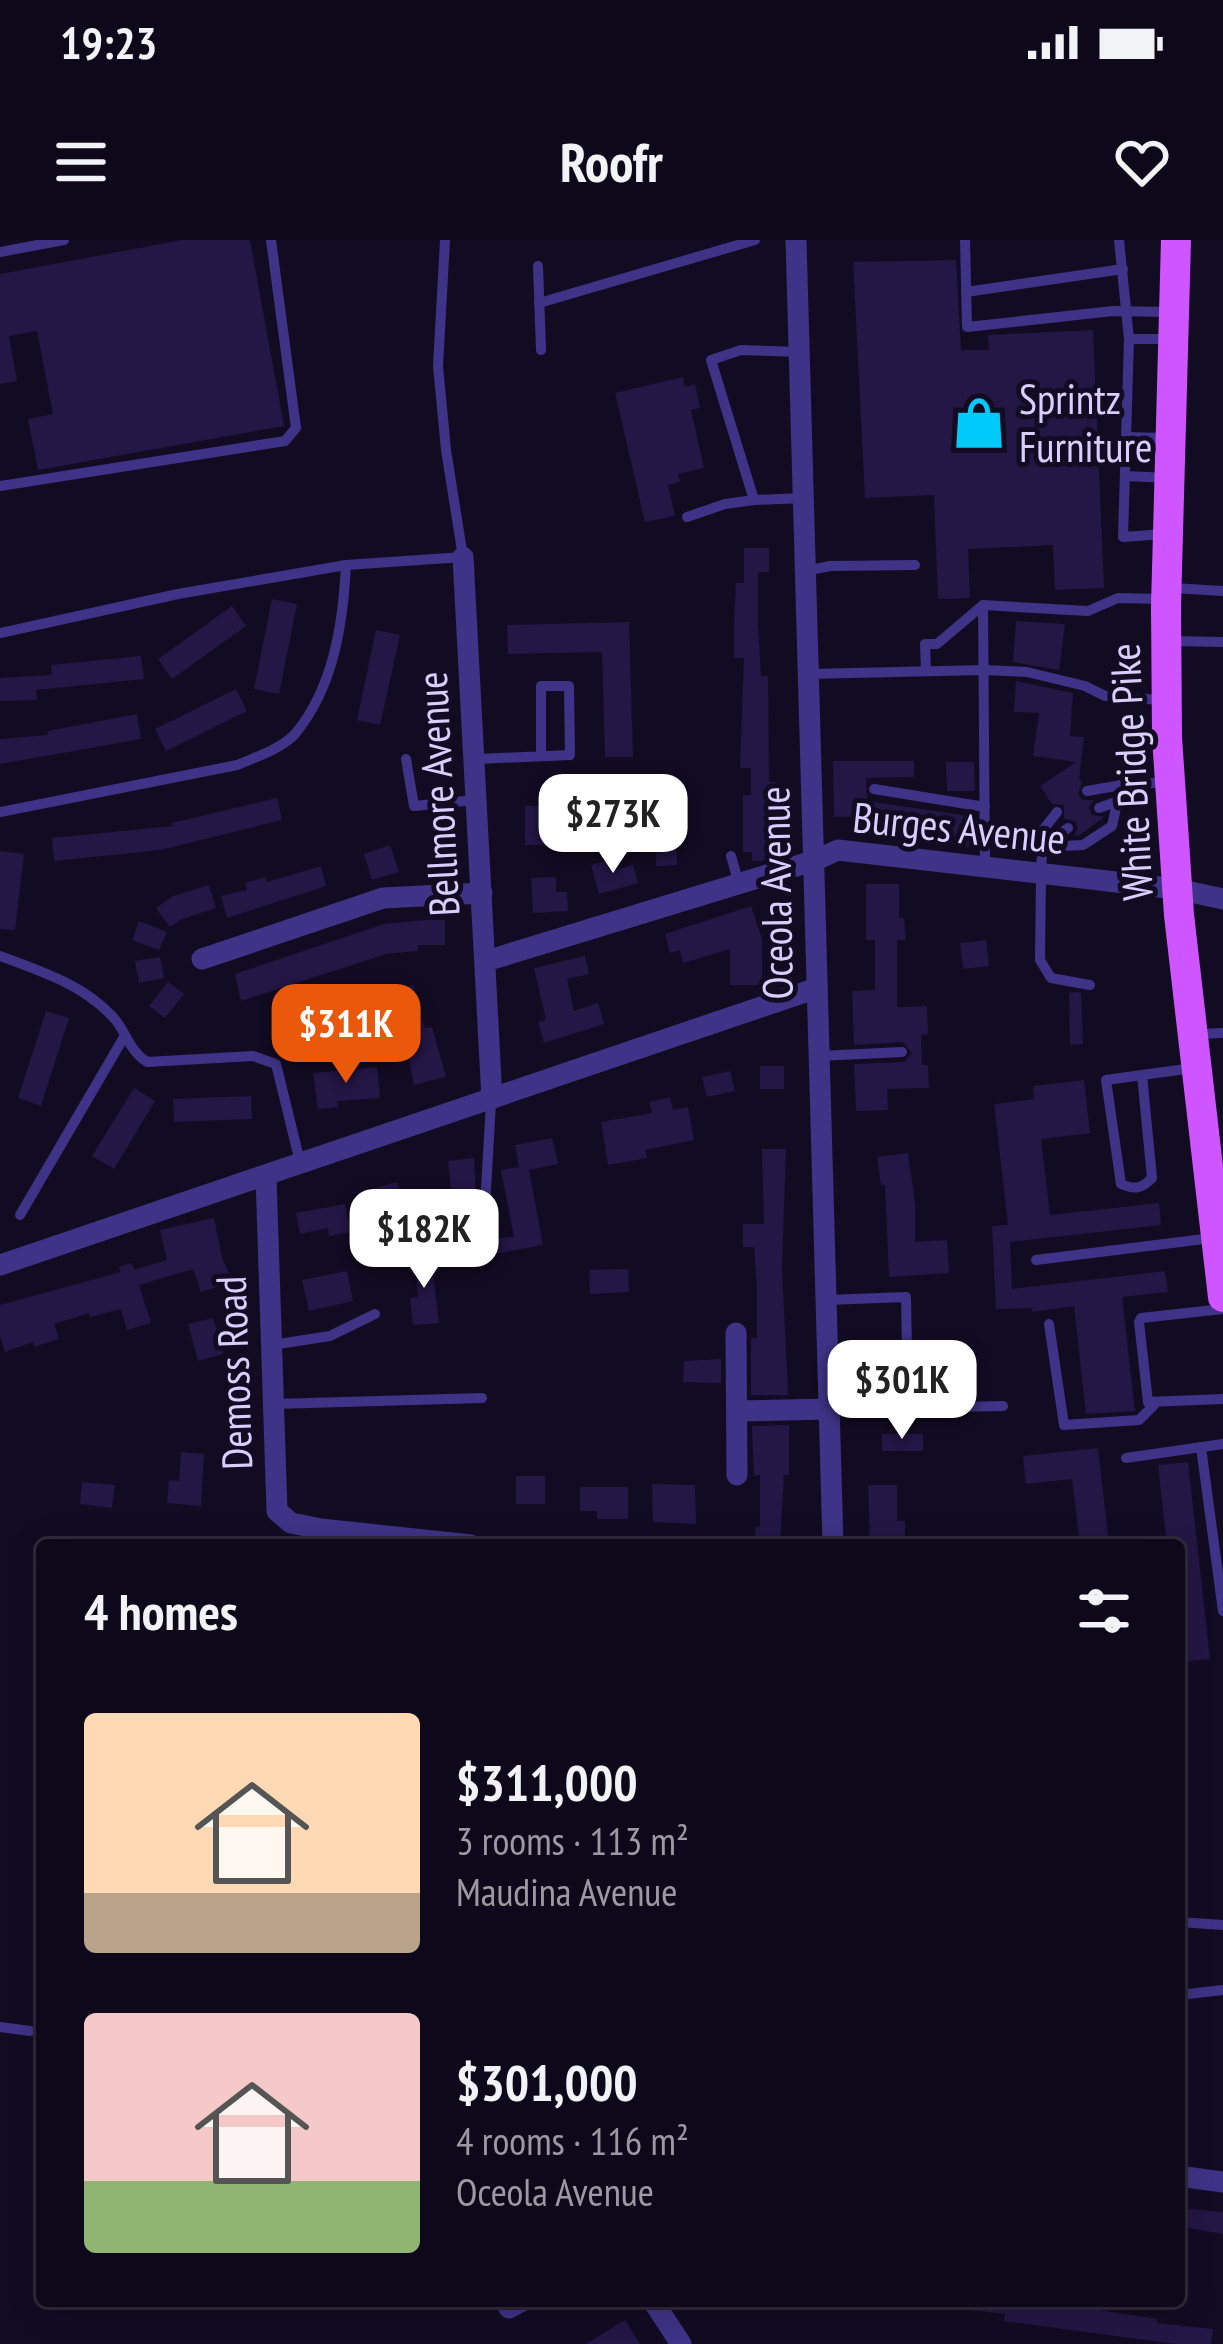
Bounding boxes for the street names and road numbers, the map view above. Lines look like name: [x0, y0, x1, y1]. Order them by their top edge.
street label: White Bridge Pike: [1096, 642, 1165, 902]
street label: Bellmore Avenue: [404, 670, 471, 918]
street label: Oceola Avenue: [746, 786, 805, 1000]
street label: Burges Avenue: [850, 789, 1068, 866]
street label: Demoss Road: [203, 1275, 264, 1471]

